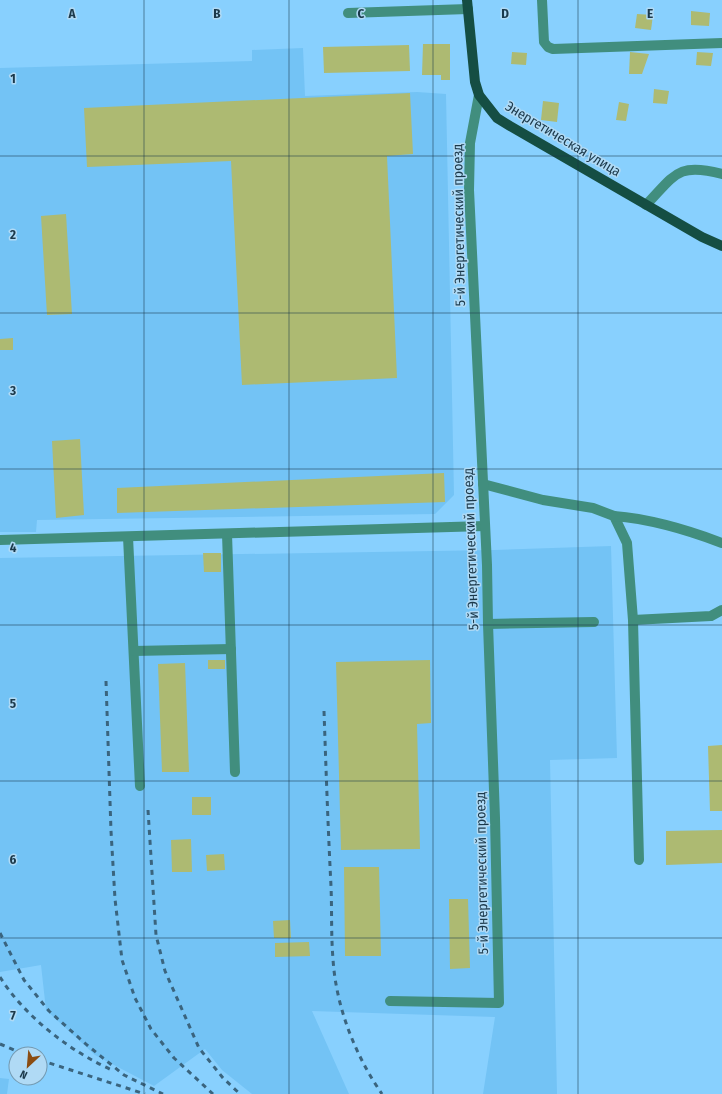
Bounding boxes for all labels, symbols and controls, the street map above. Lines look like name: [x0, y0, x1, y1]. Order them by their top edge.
text: A: [67, 6, 76, 21]
text: B: [213, 6, 221, 21]
text: C: [358, 6, 365, 21]
text: D: [501, 6, 509, 21]
text: E: [647, 6, 653, 21]
text: 1: [10, 71, 16, 86]
street label: Энергетическая улица: [502, 98, 624, 180]
street label: 5-й Энергетический проезд: [449, 144, 469, 306]
text: 2: [9, 227, 16, 242]
text: 3: [9, 383, 16, 398]
street label: 5-й Энергетический проезд: [460, 467, 482, 631]
text: 4: [10, 540, 17, 555]
text: 5: [10, 696, 16, 711]
street label: 5-й Энергетический проезд: [472, 792, 492, 954]
text: 6: [10, 852, 17, 867]
text: 7: [10, 1008, 16, 1023]
north arrow: [8, 1046, 48, 1086]
text: N: [18, 1067, 30, 1082]

